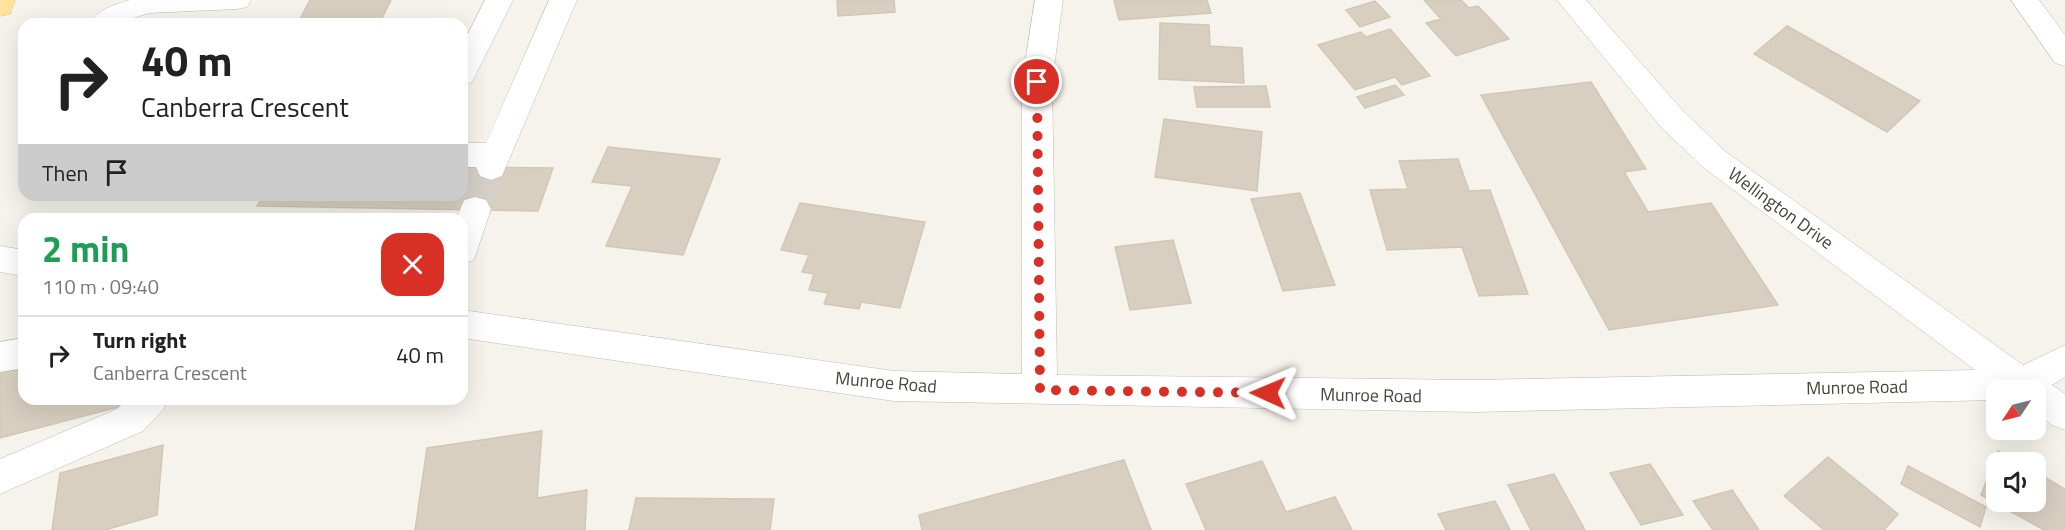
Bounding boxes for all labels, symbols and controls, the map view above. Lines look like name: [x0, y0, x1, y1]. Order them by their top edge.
text: 40 m: [141, 28, 233, 92]
icon: right: [42, 42, 120, 120]
pin: [1011, 56, 1062, 107]
icon: arrive: [1020, 65, 1053, 98]
text: Canberra Crescent: [141, 86, 349, 127]
text: Then: [42, 156, 88, 190]
icon: arrive: [100, 156, 133, 189]
street label: Wellington Drive: [1723, 160, 1839, 256]
text: 2 min: [42, 221, 129, 276]
button: close: [381, 233, 444, 296]
text: 110 m · 09:40: [42, 271, 159, 302]
text: Turn right: [93, 323, 187, 357]
text: 40 m: [396, 338, 444, 372]
icon: right: [42, 339, 75, 372]
text: Canberra Crescent: [93, 357, 247, 388]
position arrow: [1236, 361, 1300, 425]
street label: Munroe Road: [834, 364, 938, 400]
street label: Munroe Road: [1806, 373, 1908, 401]
north arrow: [1986, 380, 2046, 440]
map controls: [1986, 380, 2046, 512]
street label: Munroe Road: [1320, 381, 1422, 409]
button: sound: [1986, 452, 2046, 512]

